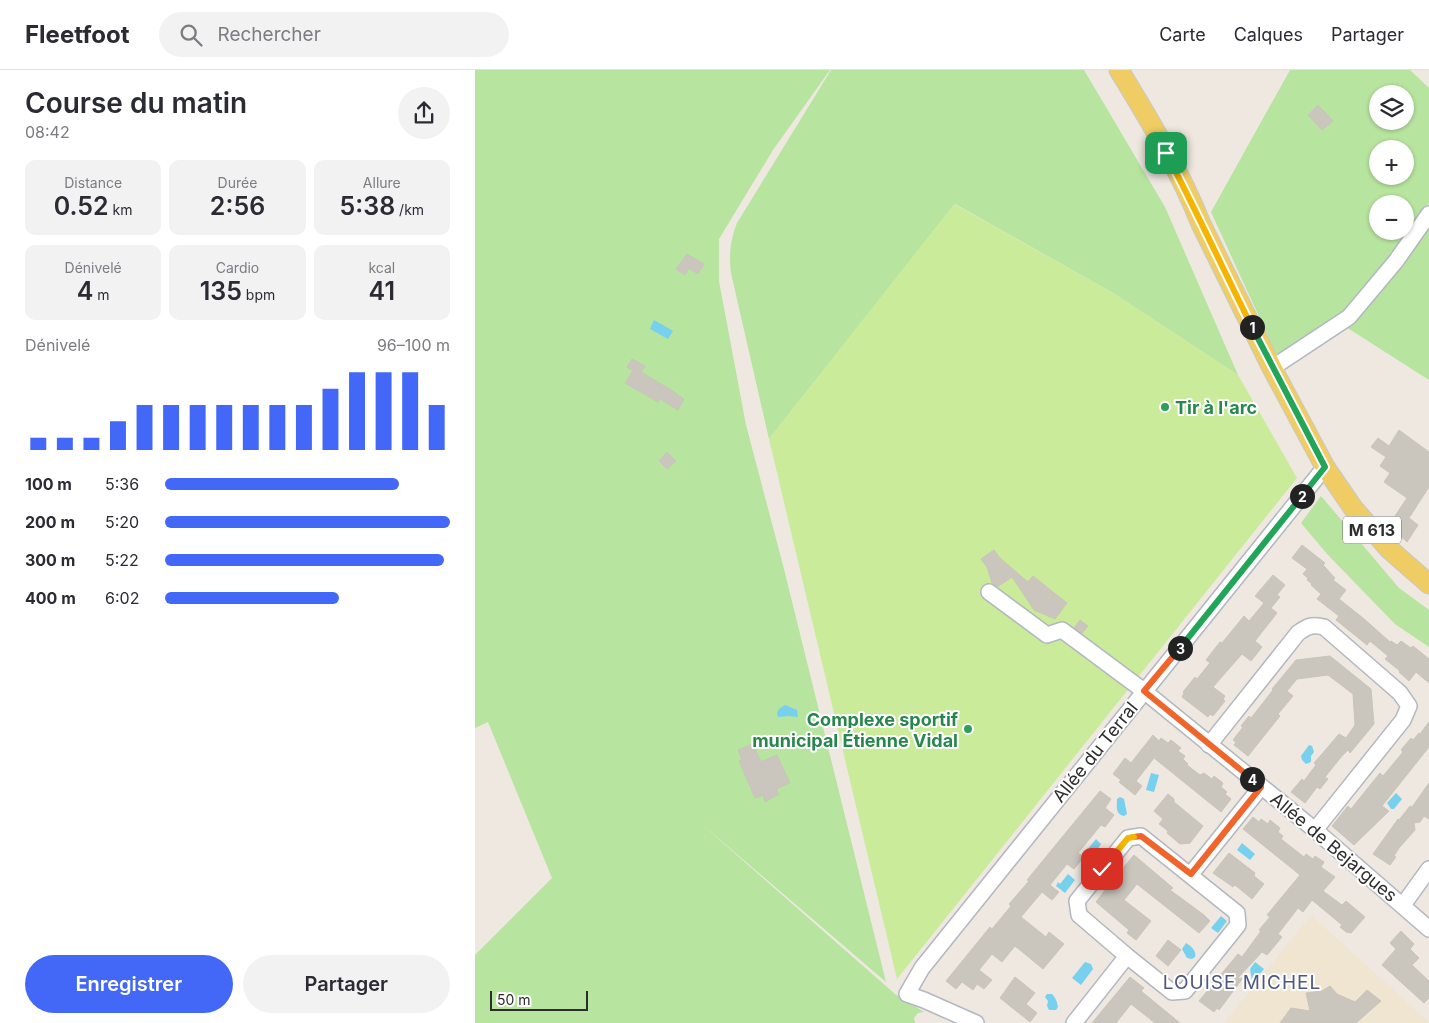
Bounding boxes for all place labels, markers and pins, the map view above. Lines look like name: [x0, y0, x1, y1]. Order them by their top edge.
pin: [1145, 132, 1187, 174]
pin: 1: [1239, 314, 1265, 340]
place label: Tir à l'arc: [1175, 397, 1257, 418]
marker: Tir à l'arc: [1159, 401, 1171, 413]
pin: 2: [1289, 484, 1315, 508]
pin: 3: [1167, 636, 1193, 660]
place label: Complexe sportif municipal Étienne Vidal: [752, 709, 958, 751]
marker: Complexe sportif municipal Étienne Vidal: [962, 723, 974, 735]
pin: 4: [1239, 766, 1265, 792]
pin: [1081, 848, 1123, 890]

